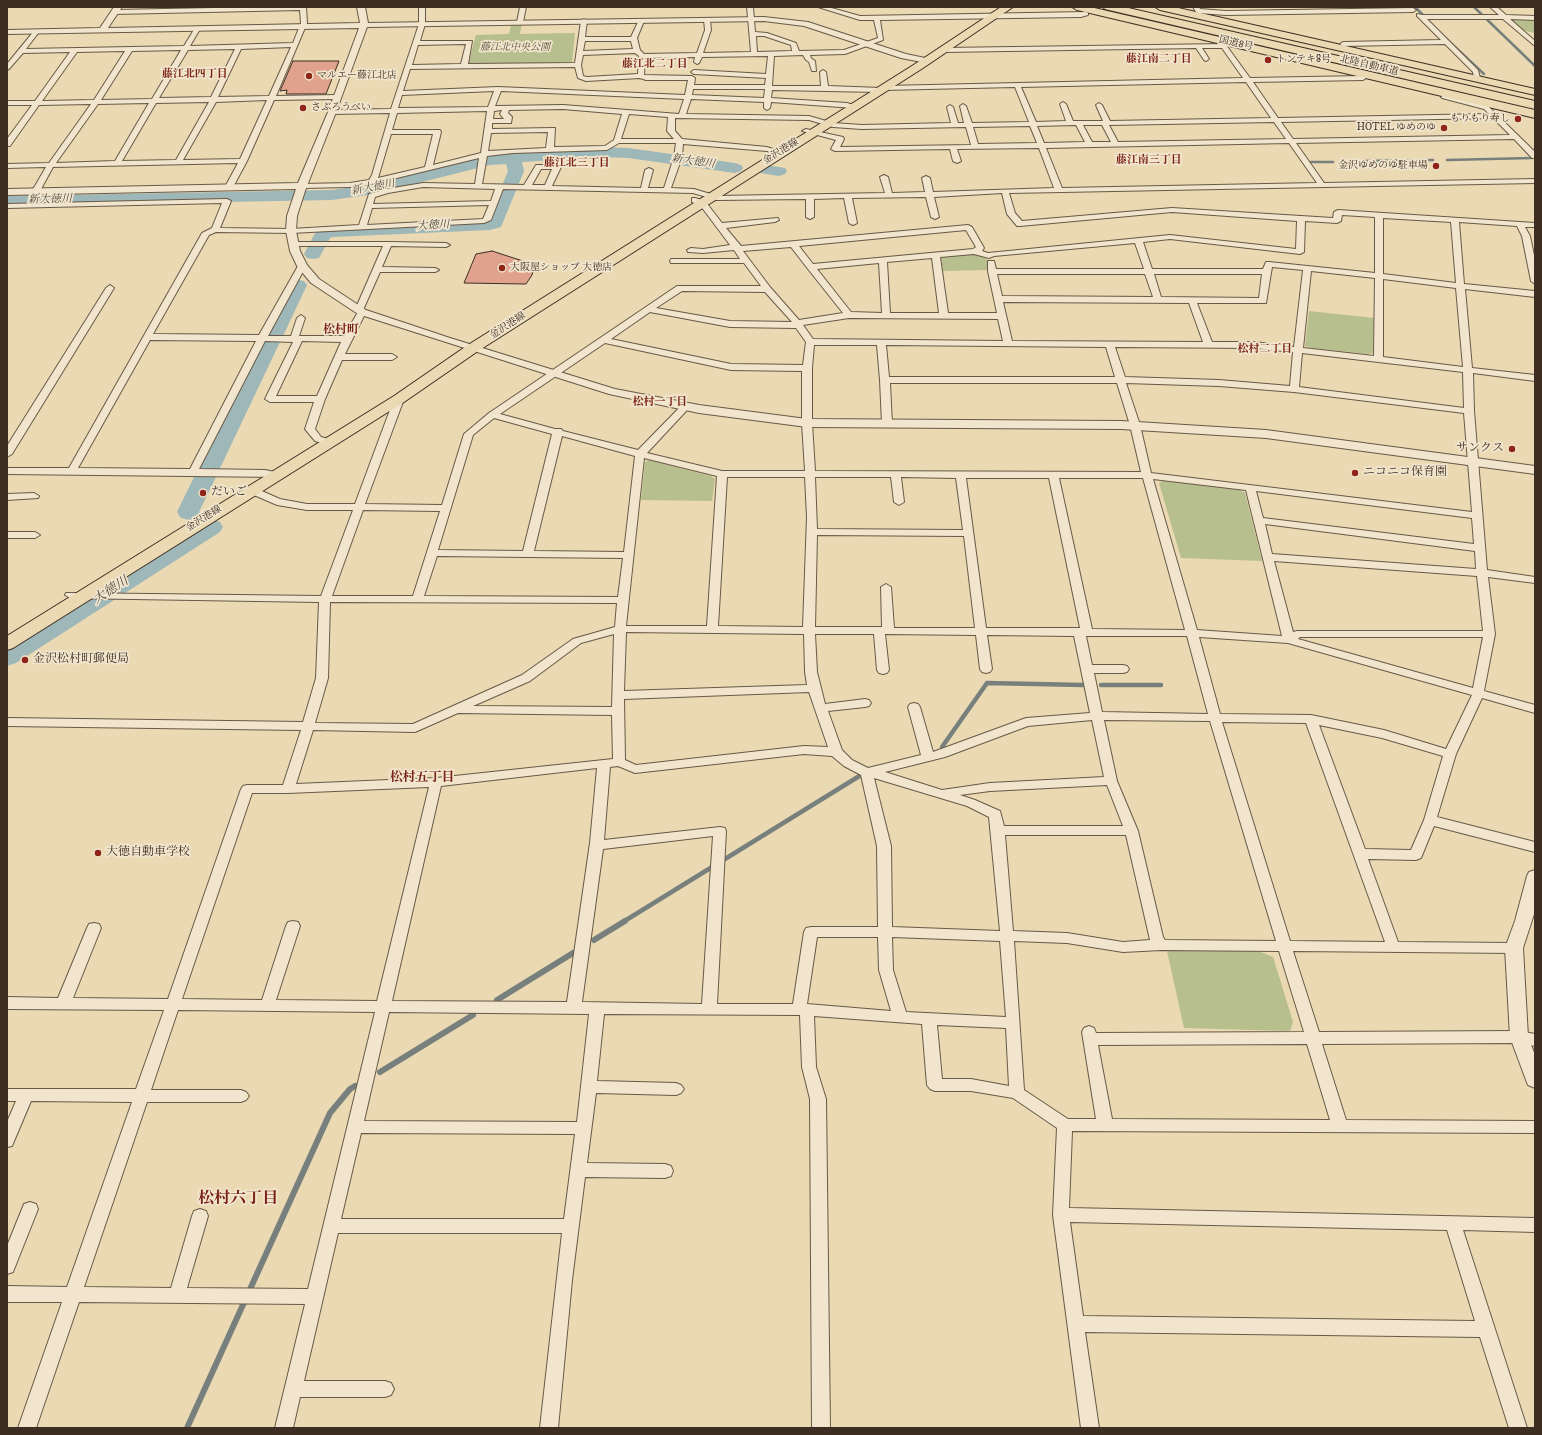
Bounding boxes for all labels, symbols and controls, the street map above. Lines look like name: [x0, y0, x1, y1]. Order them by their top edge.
street label: 国道8号: [1218, 34, 1254, 54]
park label: 藤江北中央公園: [480, 42, 550, 54]
district label: 藤江南二丁目: [1126, 53, 1192, 67]
street label: 北陸自動車道: [1338, 53, 1400, 79]
place label: トンテキ8号: [1276, 54, 1331, 66]
marker: トンテキ8号: [1263, 55, 1273, 65]
district label: 藤江北二丁目: [622, 58, 688, 72]
district label: 藤江北四丁目: [162, 68, 228, 82]
place label: マルエー藤江北店: [317, 70, 397, 82]
marker: マルエー藤江北店: [304, 71, 314, 81]
place label: さぶろうべい: [311, 102, 371, 114]
marker: さぶろうべい: [298, 103, 308, 113]
place label: もりもり寿し: [1450, 113, 1510, 125]
marker: もりもり寿し: [1513, 114, 1523, 124]
place label: HOTEL ゆめのゆ: [1357, 122, 1436, 134]
marker: HOTEL ゆめのゆ: [1439, 123, 1449, 133]
street label: 金沢港線: [761, 136, 801, 168]
water label: 新大徳川: [670, 152, 716, 172]
district label: 藤江南三丁目: [1116, 154, 1182, 168]
district label: 藤江北三丁目: [544, 157, 610, 171]
place label: 金沢ゆめのゆ駐車場: [1338, 160, 1428, 172]
marker: 金沢ゆめのゆ駐車場: [1431, 161, 1441, 171]
water label: 新大徳川: [350, 177, 396, 199]
water label: 新大徳川: [28, 193, 72, 207]
water label: 大徳川: [416, 219, 450, 233]
place label: 大阪屋ショップ 大徳店: [510, 262, 612, 274]
marker: 大阪屋ショップ 大徳店: [497, 263, 507, 273]
street label: 金沢港線: [488, 310, 528, 342]
district label: 松村町: [323, 324, 359, 338]
district label: 松村二丁目: [1238, 343, 1292, 357]
district label: 松村一丁目: [633, 396, 687, 410]
place label: サンクス: [1456, 442, 1504, 456]
marker: サンクス: [1507, 444, 1517, 454]
place label: ニコニコ保育園: [1363, 466, 1447, 480]
marker: ニコニコ保育園: [1350, 468, 1360, 478]
place label: だいご: [211, 486, 247, 500]
marker: だいご: [198, 488, 208, 498]
street label: 金沢港線: [184, 503, 224, 535]
water label: 大徳川: [90, 574, 132, 608]
place label: 金沢松村町郵便局: [33, 653, 129, 667]
marker: 金沢松村町郵便局: [20, 655, 30, 665]
district label: 松村五丁目: [390, 770, 454, 786]
place label: 大徳自動車学校: [106, 846, 190, 860]
marker: 大徳自動車学校: [93, 848, 103, 858]
district label: 松村六丁目: [198, 1190, 278, 1210]

